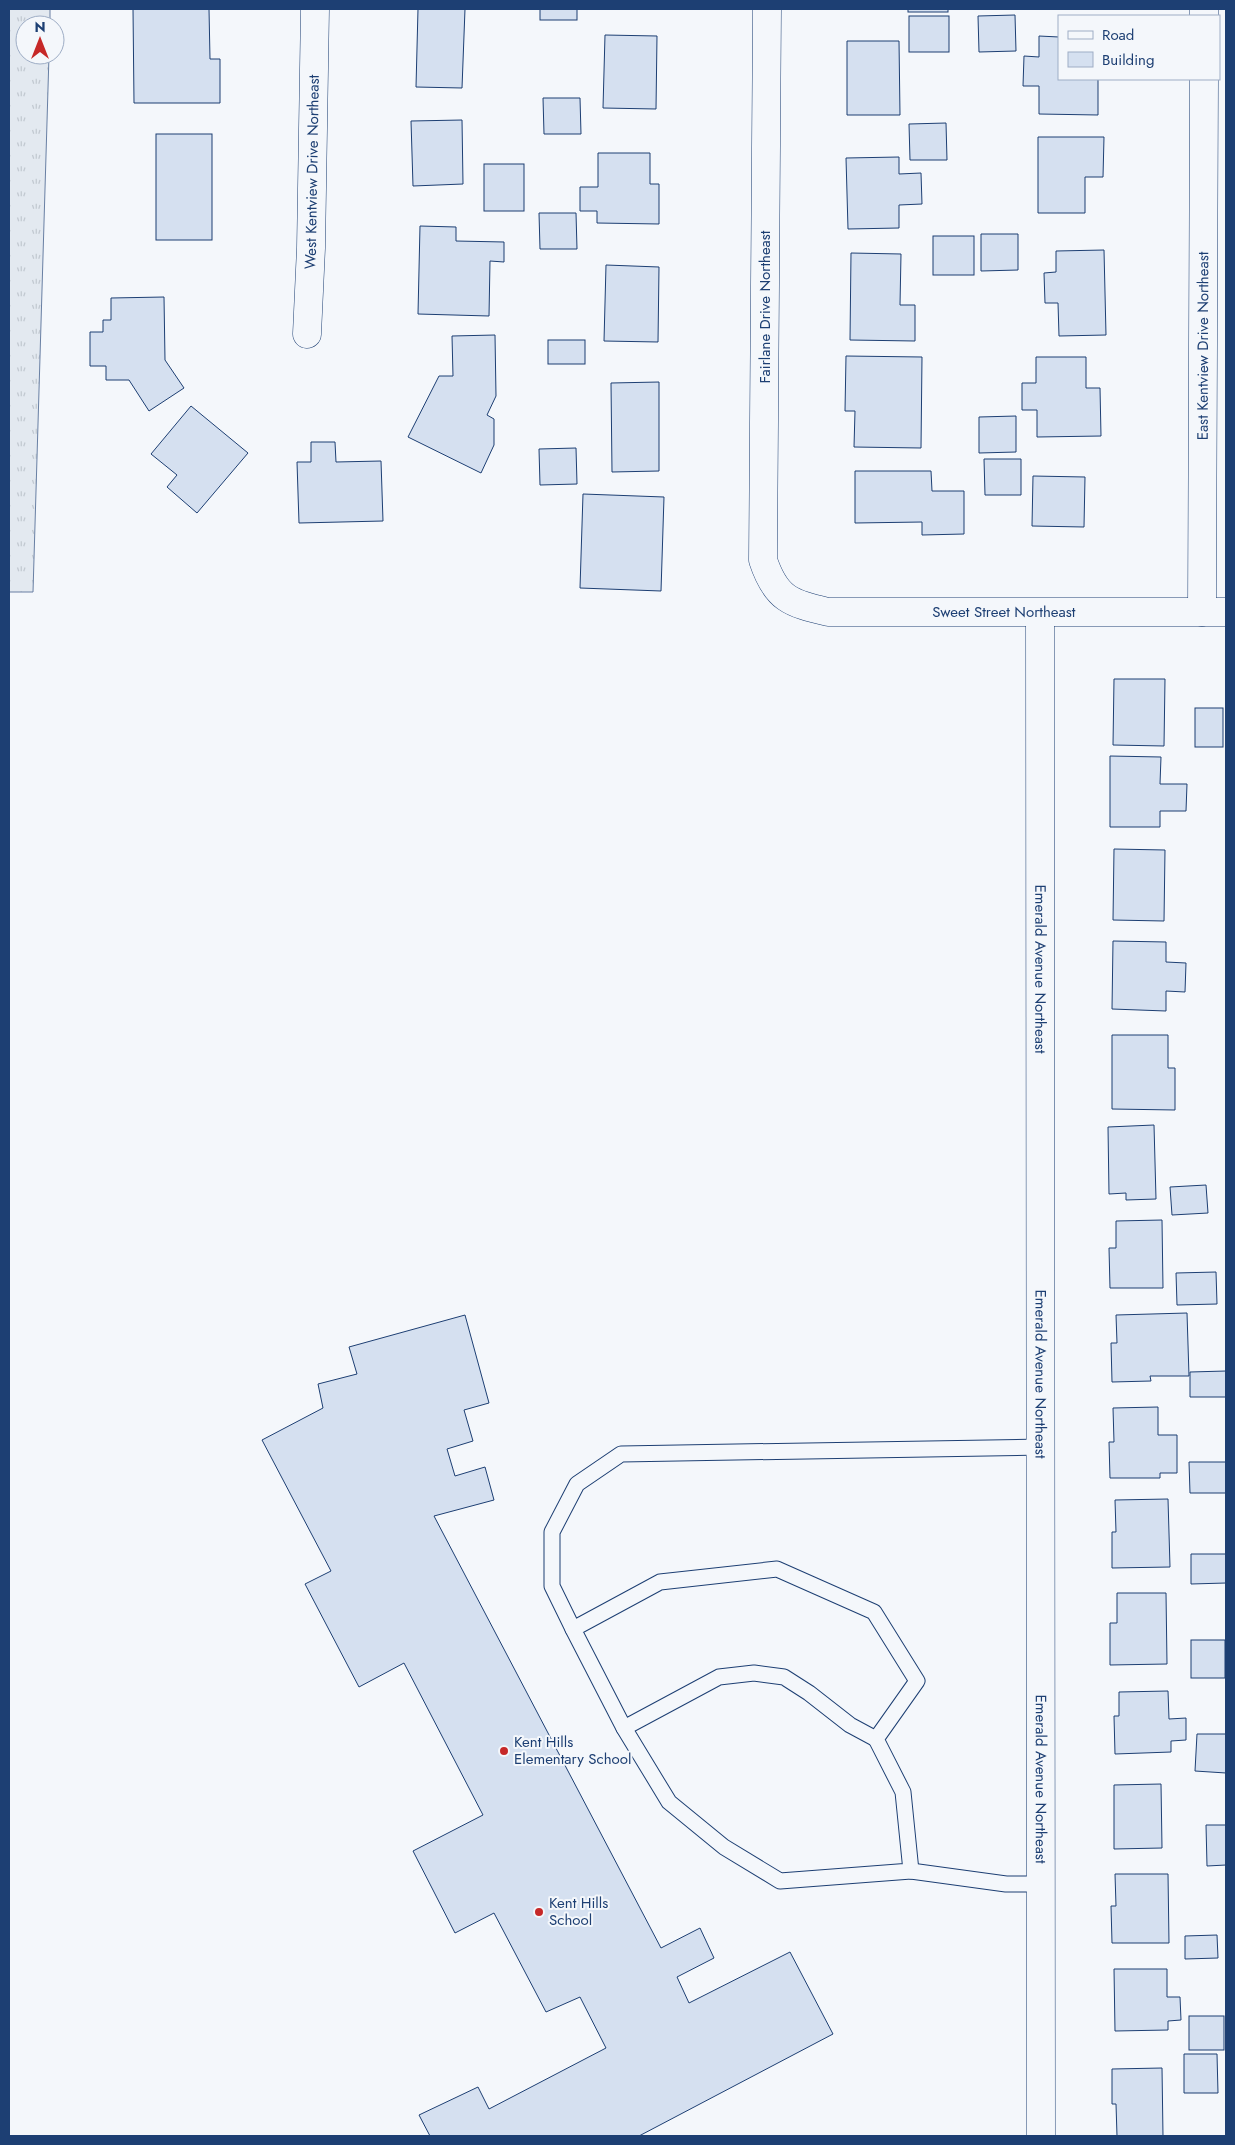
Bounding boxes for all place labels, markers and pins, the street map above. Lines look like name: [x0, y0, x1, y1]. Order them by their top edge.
place label: Kent Hills Elementary School: [514, 1731, 631, 1770]
marker: Kent Hills Elementary School: [498, 1745, 510, 1757]
place label: Kent Hills School: [549, 1892, 608, 1931]
marker: Kent Hills School: [533, 1906, 545, 1918]

